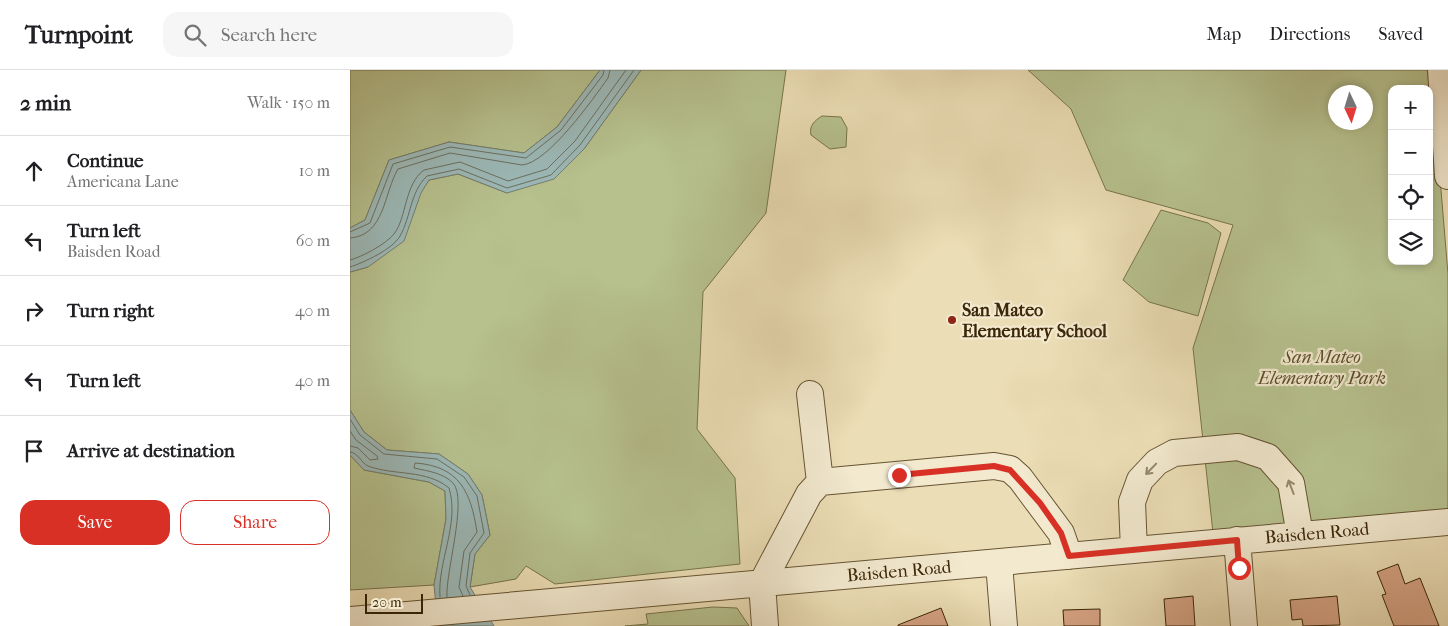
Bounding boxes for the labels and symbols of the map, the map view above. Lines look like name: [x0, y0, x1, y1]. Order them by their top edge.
north arrow: [1328, 85, 1373, 130]
place label: San Mateo Elementary School: [962, 300, 1108, 342]
marker: San Mateo Elementary School: [946, 314, 958, 326]
park label: San Mateo Elementary Park: [1257, 347, 1386, 389]
one-way arrow: [1145, 463, 1157, 475]
route end: [888, 464, 911, 487]
one-way arrow: [1286, 480, 1295, 495]
street label: Baisden Road: [1264, 518, 1370, 549]
street label: Baisden Road: [846, 556, 952, 587]
route start: [1228, 557, 1251, 580]
scale bar: [365, 591, 422, 614]

